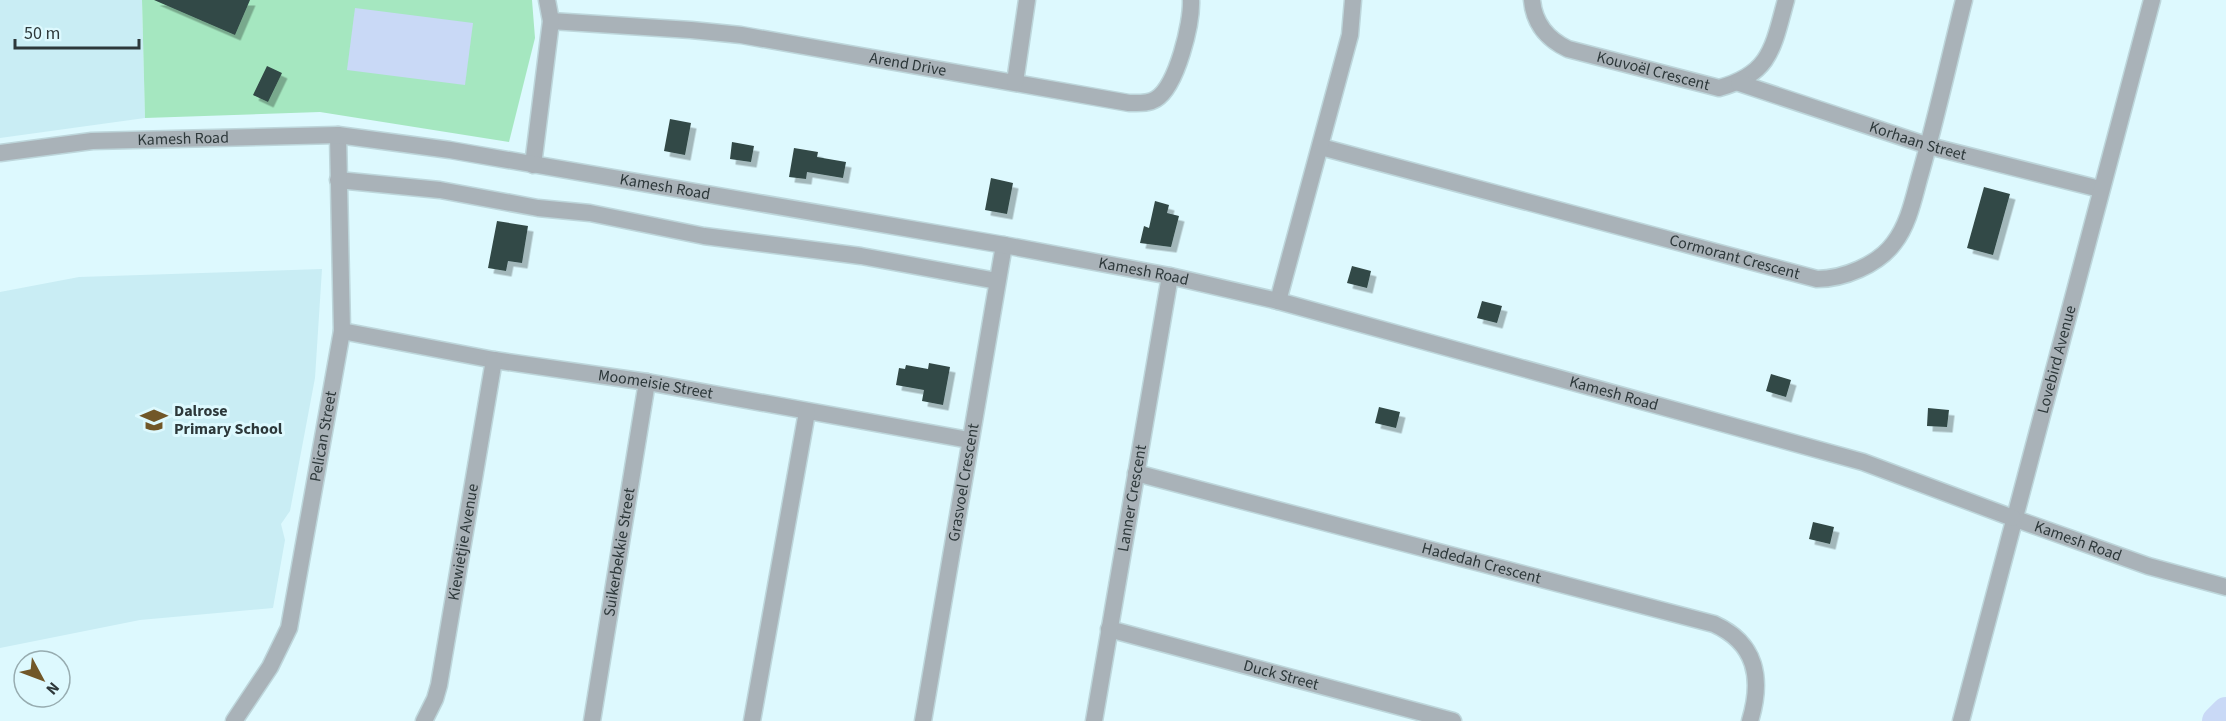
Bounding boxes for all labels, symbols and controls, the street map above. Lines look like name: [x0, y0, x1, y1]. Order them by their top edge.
scale bar: [15, 12, 140, 50]
text: 50 m: [24, 21, 60, 46]
street label: Kouvoël Crescent: [1594, 46, 1713, 96]
street label: Arend Drive: [868, 47, 948, 82]
street label: Korhaan Street: [1866, 116, 1969, 166]
street label: Kamesh Road: [137, 127, 229, 151]
street label: Kamesh Road: [618, 168, 712, 205]
street label: Cormorant Crescent: [1667, 229, 1803, 285]
street label: Kamesh Road: [1097, 252, 1191, 291]
street label: Lovebird Avenue: [2032, 303, 2082, 416]
street label: Moomeisie Street: [597, 364, 715, 405]
street label: Kamesh Road: [1567, 371, 1661, 416]
street label: Pelican Street: [304, 389, 342, 484]
place label: Dalrose Primary School: [174, 400, 283, 440]
school or university icon: Dalrose Primary School: [139, 405, 169, 435]
street label: Grasvoel Crescent: [943, 421, 985, 543]
street label: Lanner Crescent: [1112, 442, 1152, 553]
street label: Kiewietjie Avenue: [442, 482, 484, 602]
street label: Suikerbekkie Street: [598, 486, 641, 618]
street label: Kamesh Road: [2031, 515, 2125, 567]
street label: Hadedah Crescent: [1419, 537, 1544, 590]
north arrow: [12, 649, 72, 709]
street label: Duck Street: [1241, 654, 1322, 696]
text: N: [41, 677, 64, 699]

